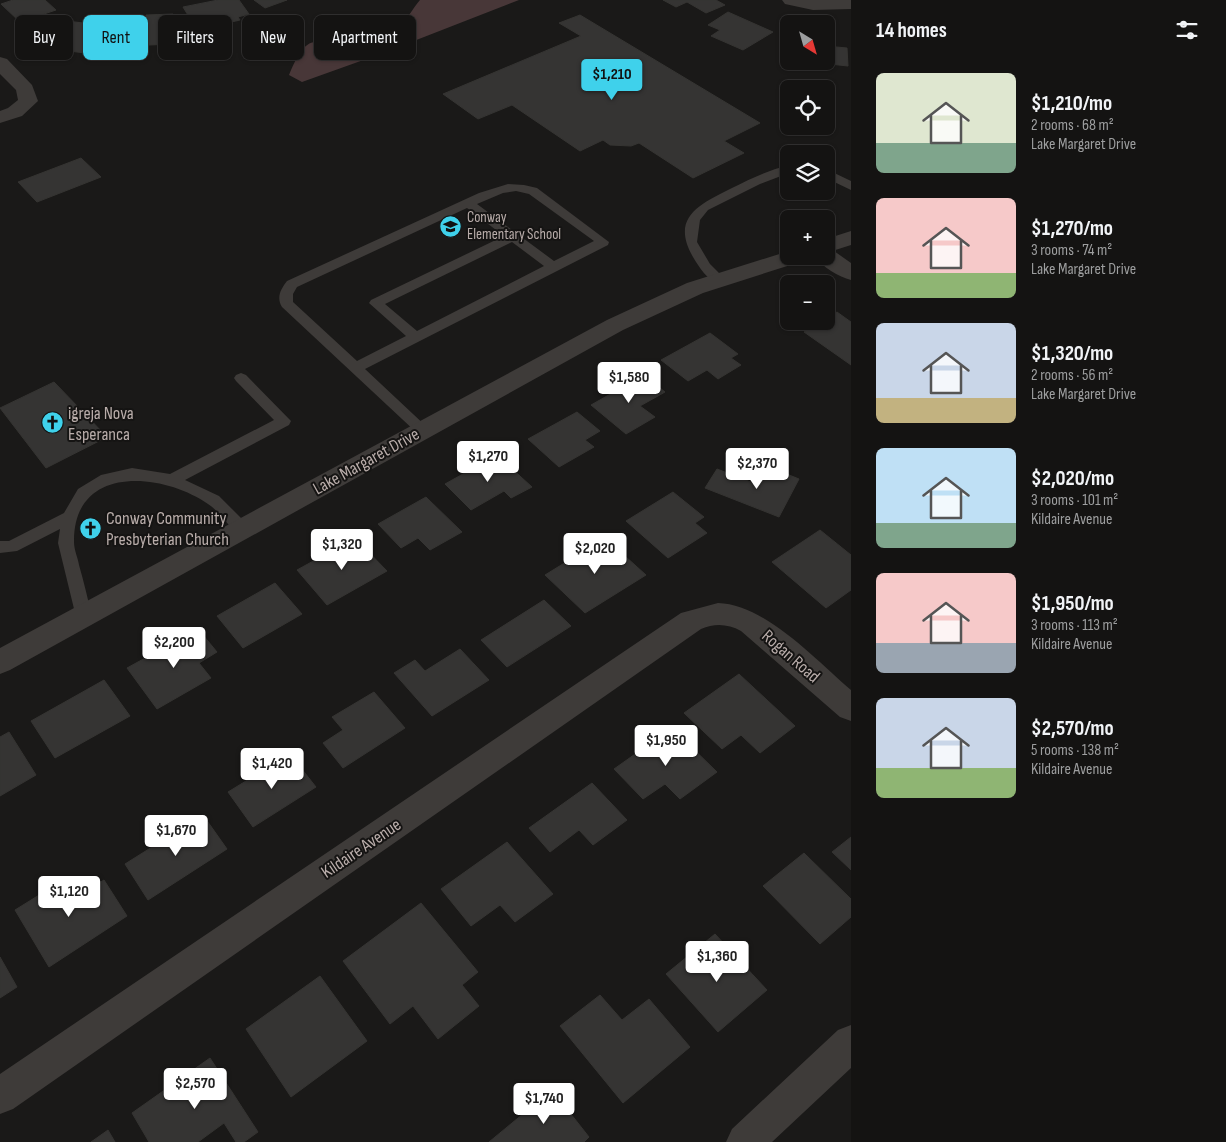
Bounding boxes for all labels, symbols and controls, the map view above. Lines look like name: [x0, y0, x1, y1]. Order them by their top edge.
chip: Buy: [15, 15, 73, 60]
chip: Rent: [83, 15, 148, 60]
chip: Filters: [158, 15, 232, 60]
chip: New: [242, 15, 304, 60]
chip: Apartment: [314, 15, 416, 60]
north arrow: [780, 15, 835, 70]
map controls: [780, 15, 835, 330]
icon: filters: [1173, 16, 1201, 44]
text: 14 homes: [876, 18, 947, 43]
pin: $1,210: [571, 58, 653, 101]
text: $1,210: [592, 65, 632, 84]
button: locate: [780, 80, 835, 135]
text: $1,210/mo: [1031, 91, 1112, 116]
icon: home: [916, 93, 976, 153]
text: 2 rooms · 68 m²: [1031, 116, 1114, 135]
text: Lake Margaret Drive: [1031, 135, 1136, 154]
button: layers: [780, 145, 835, 200]
place label: Conway Elementary School: [467, 208, 561, 244]
button: +: [780, 210, 835, 265]
school or university icon: Conway Elementary School: [439, 214, 463, 238]
text: $1,270/mo: [1031, 216, 1113, 241]
icon: home: [916, 218, 976, 278]
text: 3 rooms · 74 m²: [1031, 241, 1112, 260]
text: Lake Margaret Drive: [1031, 260, 1136, 279]
button: −: [780, 275, 835, 330]
text: $1,320/mo: [1031, 341, 1113, 366]
icon: home: [916, 343, 976, 403]
pin: $1,580: [588, 362, 670, 404]
text: 2 rooms · 56 m²: [1031, 366, 1113, 385]
text: $1,580: [609, 368, 649, 387]
text: Lake Margaret Drive: [1031, 385, 1136, 404]
place label: igreja Nova Esperanca: [68, 403, 134, 445]
church icon: igreja Nova Esperanca: [40, 411, 64, 435]
street label: Lake Margaret Drive: [309, 424, 423, 499]
pin: $1,270: [447, 440, 529, 483]
text: $1,270: [468, 447, 508, 466]
pin: $2,370: [716, 448, 798, 490]
text: $2,370: [737, 454, 777, 473]
text: $2,020/mo: [1031, 466, 1114, 491]
icon: home: [916, 468, 976, 528]
text: 3 rooms · 101 m²: [1031, 491, 1118, 510]
place label: Conway Community Presbyterian Church: [106, 508, 229, 550]
text: Kildaire Avenue: [1031, 510, 1112, 529]
church icon: Conway Community Presbyterian Church: [78, 516, 102, 540]
pin: $1,320: [301, 528, 383, 571]
pin: $2,020: [554, 532, 636, 575]
text: $1,320: [322, 535, 362, 554]
text: $2,020: [575, 539, 616, 558]
text: $1,950/mo: [1031, 591, 1114, 616]
icon: home: [916, 593, 976, 653]
text: 3 rooms · 113 m²: [1031, 616, 1118, 635]
pin: $2,200: [133, 626, 215, 669]
street label: Rogan Road: [757, 626, 824, 687]
text: $2,200: [153, 633, 195, 652]
text: Kildaire Avenue: [1031, 635, 1112, 654]
text: $2,570/mo: [1031, 716, 1114, 741]
icon: home: [916, 718, 976, 778]
pin: $1,950: [625, 724, 707, 767]
text: $1,950: [646, 731, 686, 750]
text: 5 rooms · 138 m²: [1031, 741, 1119, 760]
pin: $1,420: [231, 748, 313, 790]
text: $1,420: [252, 754, 292, 773]
text: Kildaire Avenue: [1031, 760, 1112, 779]
pin: $1,670: [135, 814, 217, 857]
street label: Kildaire Avenue: [317, 814, 405, 883]
text: $1,670: [156, 821, 196, 840]
pin: $1,120: [28, 876, 110, 918]
text: $1,120: [49, 882, 89, 901]
pin: $1,360: [676, 940, 758, 983]
text: $1,360: [697, 947, 737, 966]
pin: $2,570: [154, 1068, 236, 1110]
text: $2,570: [175, 1074, 215, 1093]
pin: $1,740: [503, 1082, 585, 1125]
text: $1,740: [524, 1089, 564, 1108]

